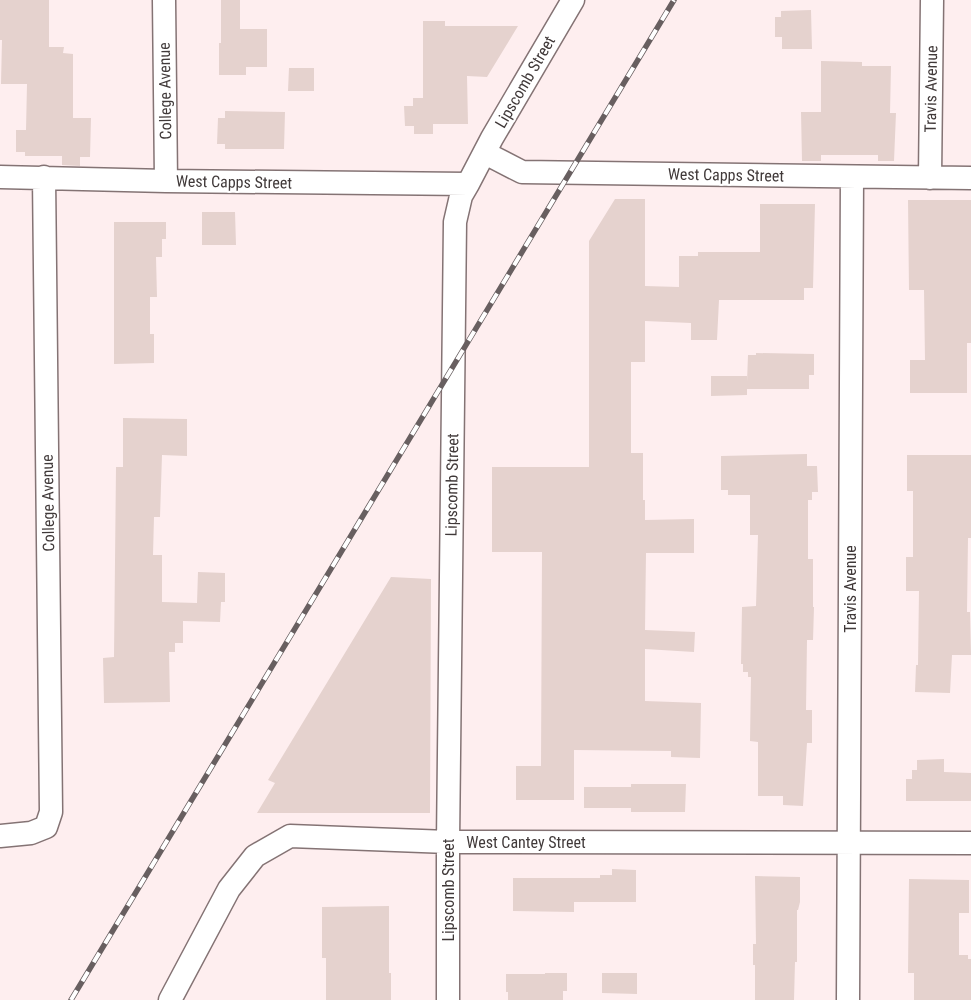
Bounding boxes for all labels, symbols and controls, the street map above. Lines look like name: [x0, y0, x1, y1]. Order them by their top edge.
street label: Lipscomb Street: [491, 32, 559, 131]
street label: College Avenue: [155, 42, 175, 140]
street label: Travis Avenue: [921, 45, 941, 133]
street label: West Capps Street: [668, 164, 784, 186]
street label: West Capps Street: [176, 171, 292, 193]
street label: Lipscomb Street: [442, 433, 462, 537]
street label: College Avenue: [38, 454, 58, 552]
street label: Travis Avenue: [841, 545, 860, 633]
street label: West Cantey Street: [466, 833, 586, 852]
street label: Lipscomb Street: [439, 838, 458, 942]

